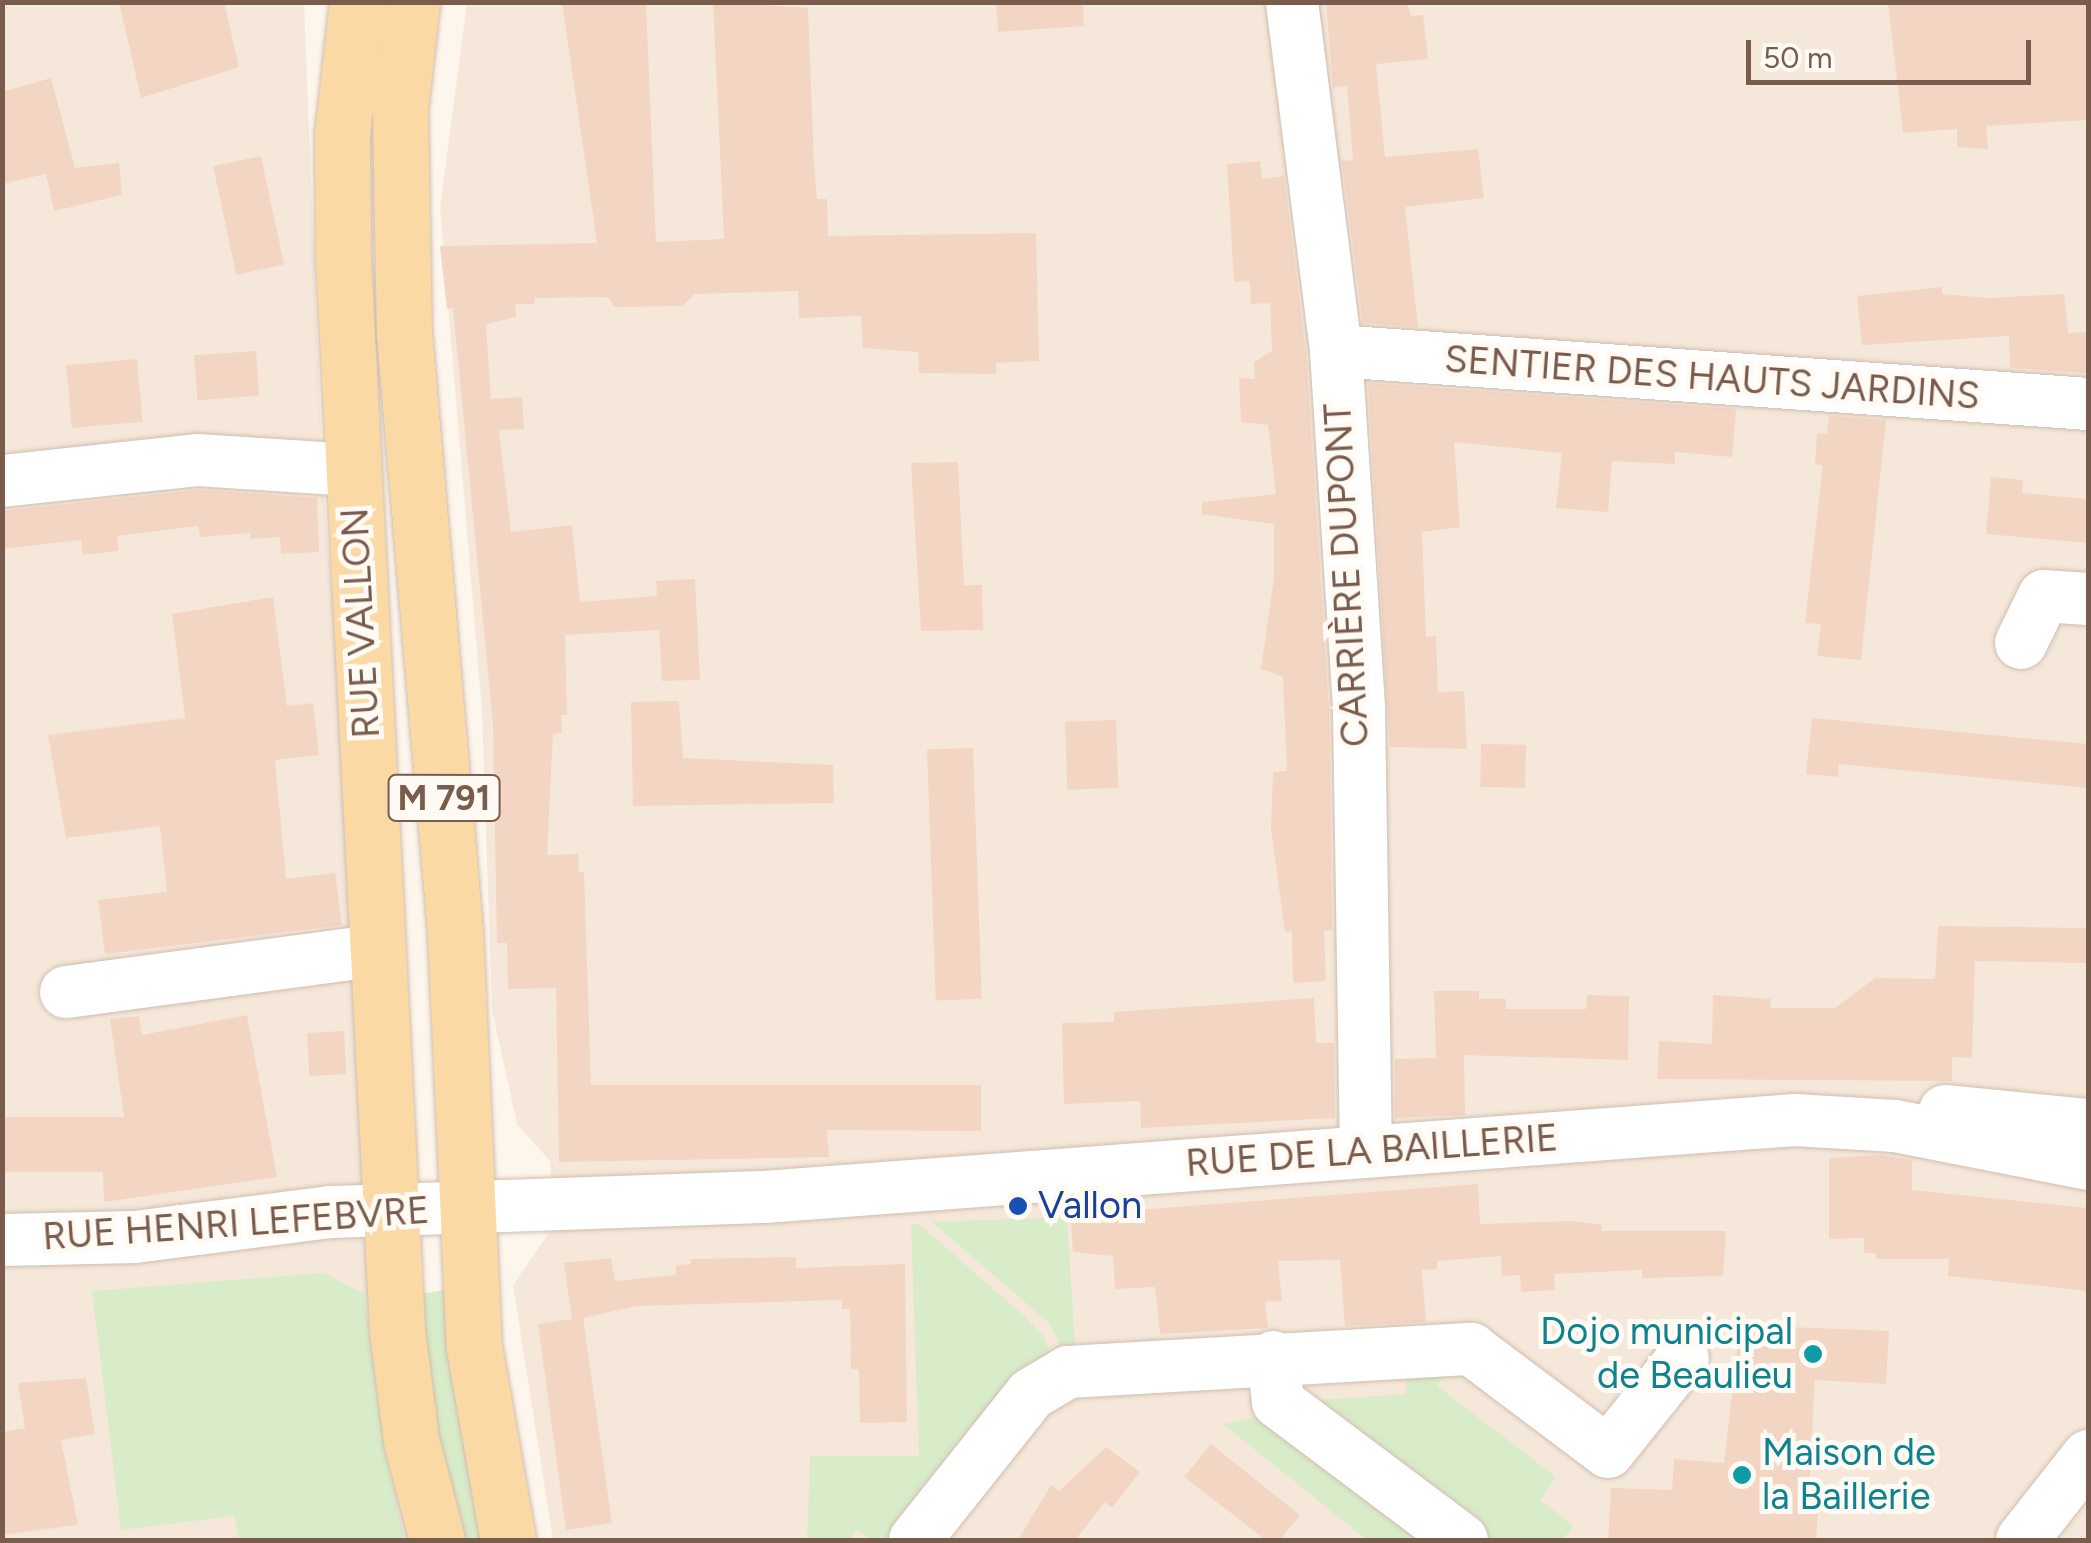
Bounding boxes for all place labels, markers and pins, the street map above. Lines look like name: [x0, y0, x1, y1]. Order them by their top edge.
place label: Vallon: [1038, 1183, 1142, 1229]
marker: Vallon: [1007, 1195, 1029, 1217]
place label: Dojo municipal de Beaulieu: [1540, 1309, 1793, 1398]
marker: Dojo municipal de Beaulieu: [1802, 1343, 1824, 1365]
place label: Maison de la Baillerie: [1762, 1430, 1936, 1520]
marker: Maison de la Baillerie: [1731, 1464, 1753, 1486]

